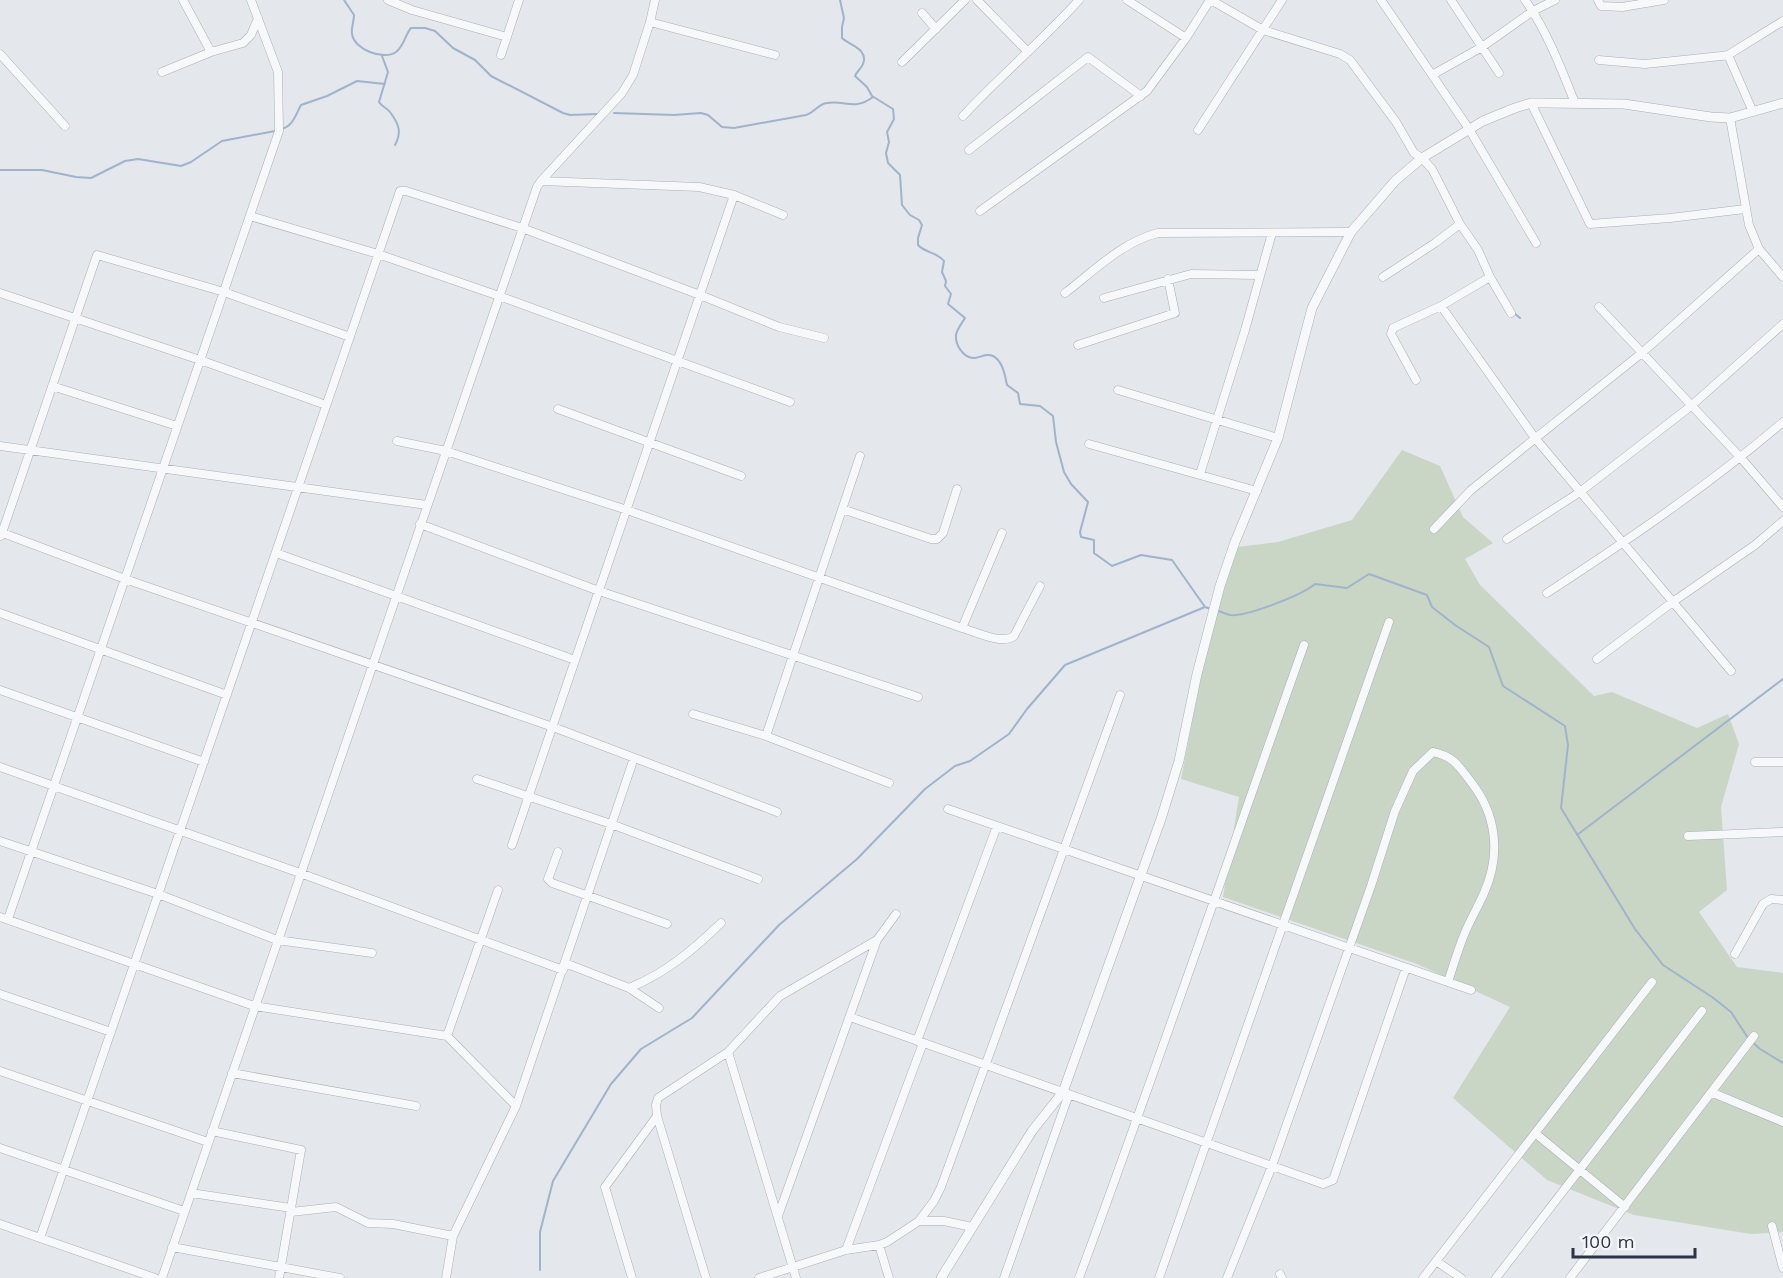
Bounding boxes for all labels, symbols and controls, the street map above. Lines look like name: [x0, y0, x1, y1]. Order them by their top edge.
scale bar: [1573, 1221, 1694, 1259]
text: 100 m: [1582, 1231, 1635, 1252]

